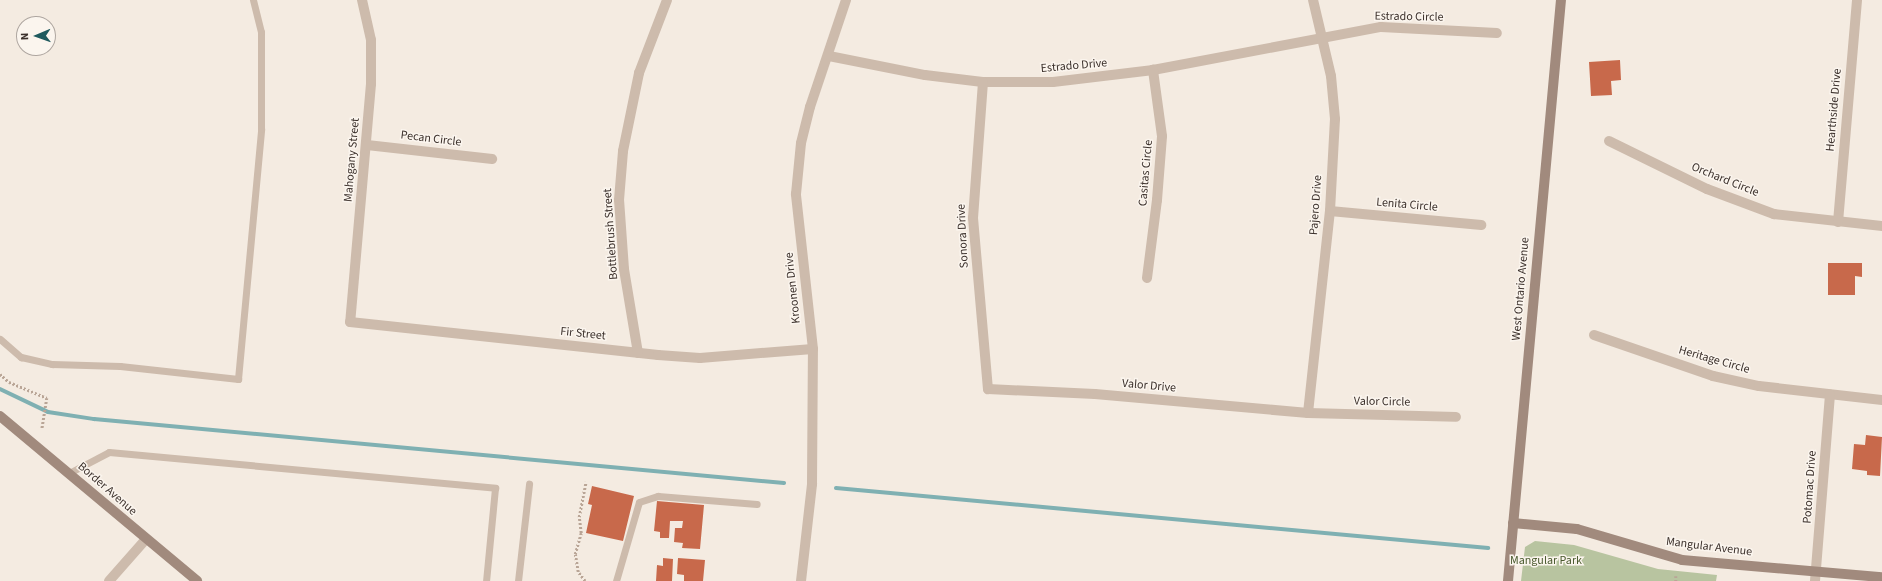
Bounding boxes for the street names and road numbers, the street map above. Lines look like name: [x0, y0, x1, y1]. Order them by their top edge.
street label: Estrado Circle: [1374, 9, 1444, 25]
street label: Estrado Drive: [1040, 56, 1108, 76]
street label: Hearthside Drive: [1823, 68, 1845, 152]
street label: Mahogany Street: [341, 117, 363, 203]
street label: Pecan Circle: [400, 128, 462, 150]
street label: Casitas Circle: [1136, 139, 1156, 207]
street label: Orchard Circle: [1689, 160, 1761, 200]
street label: Pajero Drive: [1307, 174, 1325, 236]
street label: Bottlebrush Street: [601, 188, 621, 280]
street label: Lenita Circle: [1376, 195, 1438, 215]
street label: Sonora Drive: [954, 204, 972, 268]
street label: West Ontario Avenue: [1509, 237, 1533, 341]
street label: Kroonen Drive: [782, 252, 804, 324]
street label: Fir Street: [560, 324, 606, 344]
street label: Heritage Circle: [1677, 343, 1751, 377]
street label: Valor Drive: [1121, 376, 1177, 396]
street label: Valor Circle: [1354, 394, 1410, 410]
street label: Potomac Drive: [1800, 450, 1820, 524]
street label: Border Avenue: [74, 459, 140, 519]
street label: Mangular Avenue: [1665, 535, 1753, 559]

